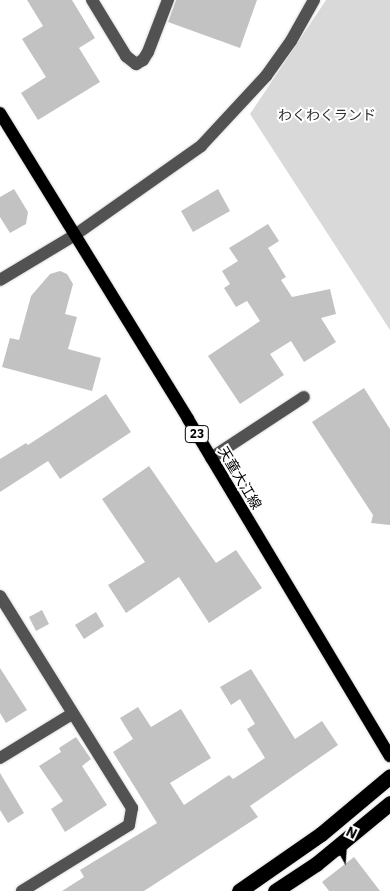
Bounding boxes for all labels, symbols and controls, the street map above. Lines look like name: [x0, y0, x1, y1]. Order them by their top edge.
park label: わくわくランド: [278, 107, 376, 123]
road number: 23: [184, 424, 210, 444]
street label: 天童大江線: [215, 444, 265, 512]
north arrow: [320, 821, 370, 871]
text: N: [343, 822, 360, 843]

